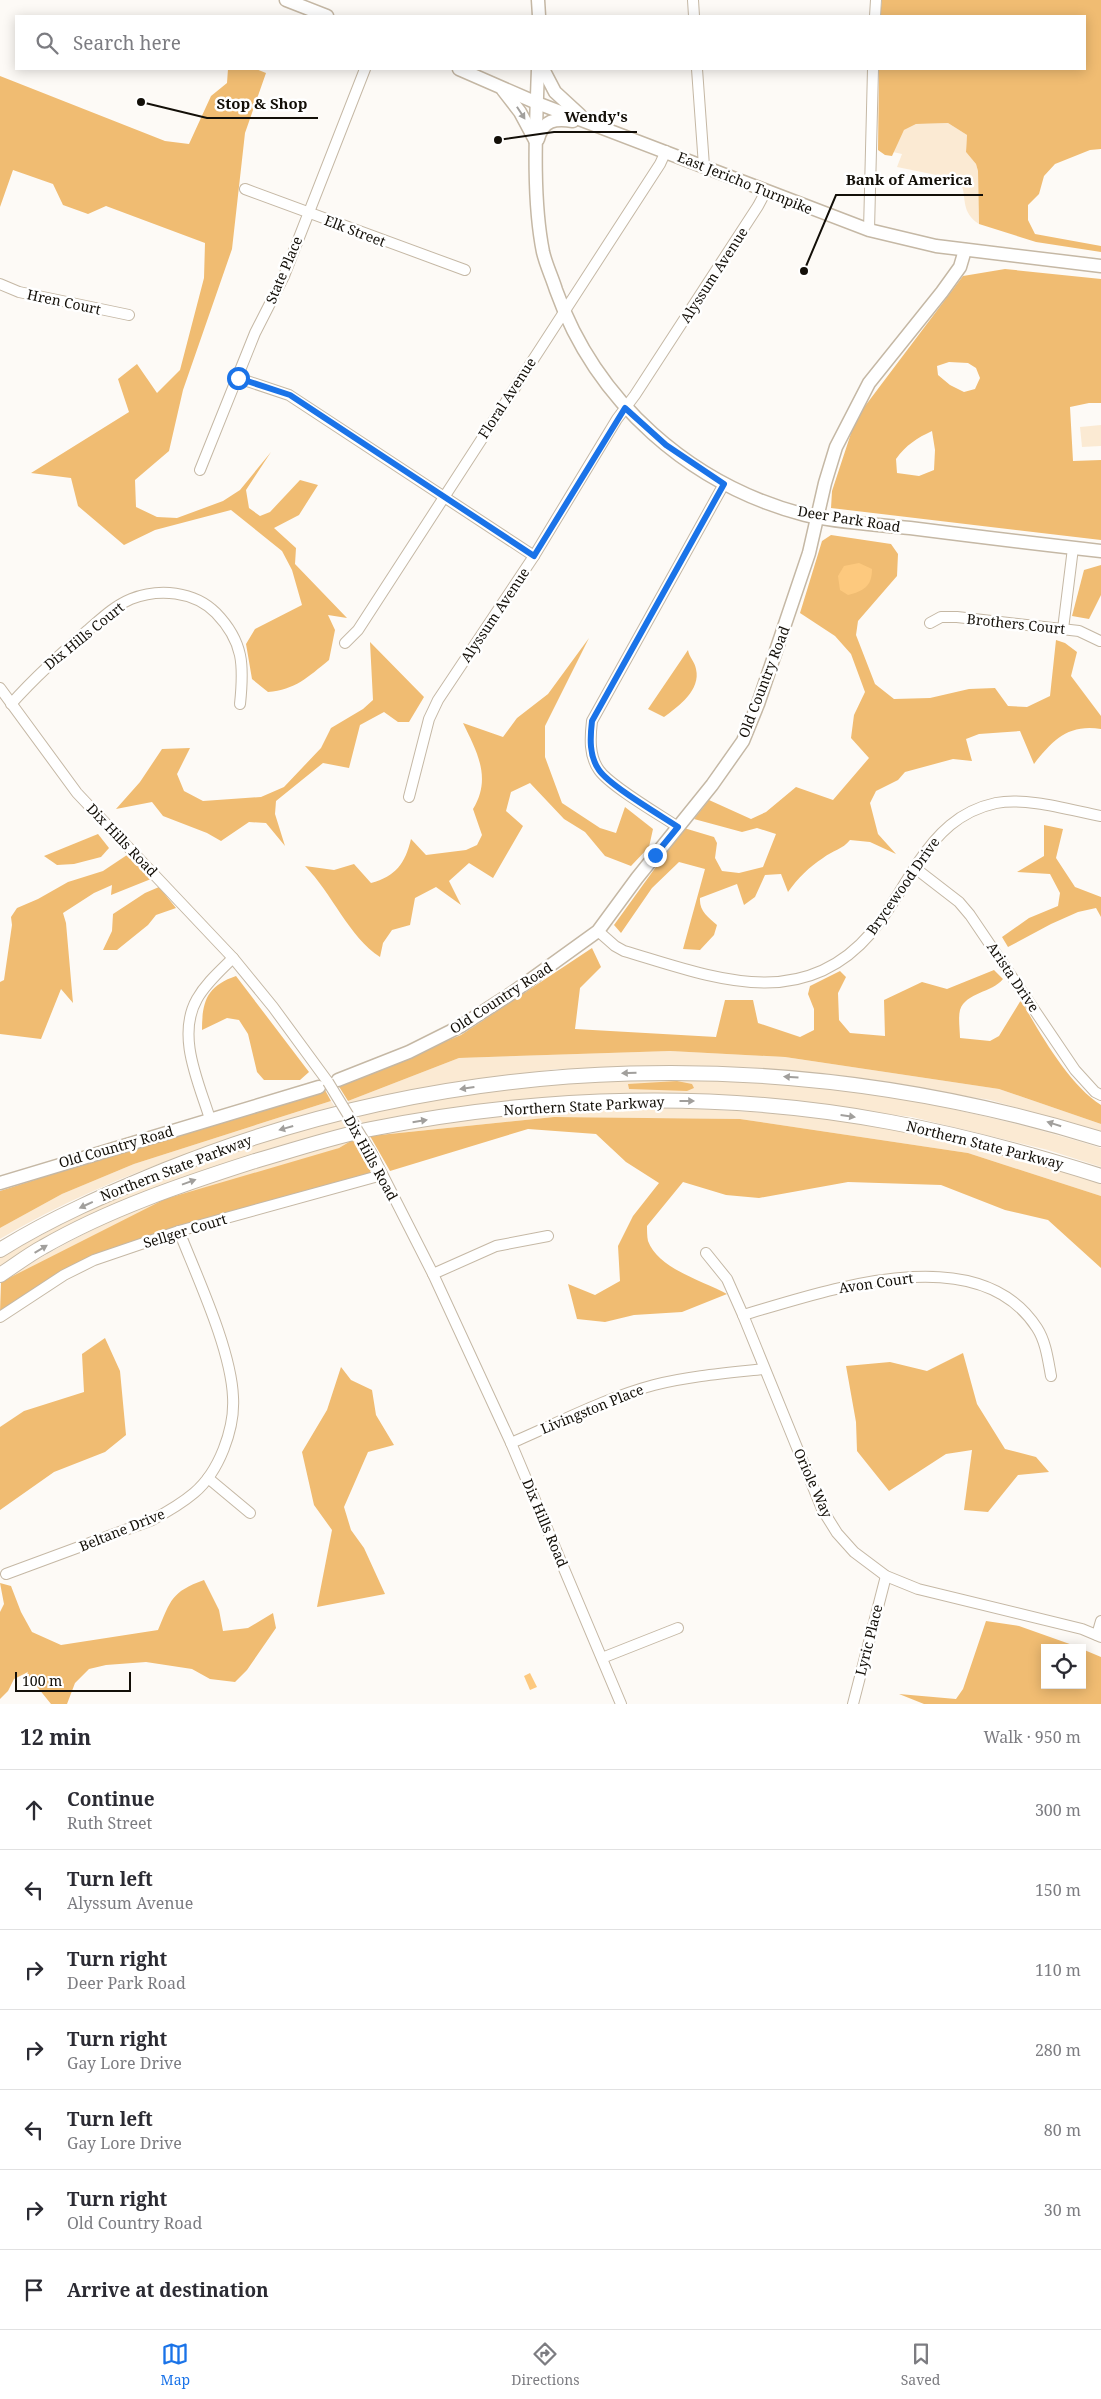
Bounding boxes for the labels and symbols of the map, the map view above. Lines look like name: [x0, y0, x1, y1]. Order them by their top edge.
callout: Stop & Shop: [207, 88, 318, 118]
text: Stop & Shop: [216, 93, 308, 113]
callout: Wendy's: [554, 102, 637, 132]
one-way arrow: [516, 106, 526, 120]
text: Wendy's: [564, 106, 628, 126]
street label: East Jericho Turnpike: [675, 147, 816, 218]
callout: Bank of America: [836, 165, 983, 195]
text: Bank of America: [846, 169, 972, 189]
street label: Elk Street: [322, 210, 388, 251]
street label: Alyssum Avenue: [676, 223, 752, 326]
street label: State Place: [261, 233, 306, 306]
street label: Hren Court: [25, 284, 103, 319]
street label: Floral Avenue: [473, 354, 540, 442]
route start: [227, 367, 250, 390]
street label: Deer Park Road: [796, 501, 902, 536]
street label: Alyssum Avenue: [456, 564, 533, 666]
street label: Dix Hills Court: [40, 597, 128, 674]
street label: Brothers Court: [966, 609, 1066, 638]
street label: Old Country Road: [733, 623, 794, 740]
street label: Dix Hills Road: [83, 799, 162, 880]
street label: Brycewood Drive: [862, 833, 943, 938]
route end: [644, 844, 667, 867]
street label: Arista Drive: [983, 938, 1044, 1015]
street label: Old Country Road: [446, 957, 556, 1038]
one-way arrow: [621, 1070, 637, 1078]
one-way arrow: [783, 1073, 799, 1081]
one-way arrow: [459, 1084, 475, 1092]
street label: Northern State Parkway: [503, 1092, 665, 1119]
one-way arrow: [679, 1097, 695, 1105]
street label: Dix Hills Road: [340, 1112, 403, 1204]
one-way arrow: [841, 1112, 857, 1120]
street label: Northern State Parkway: [905, 1116, 1066, 1173]
one-way arrow: [413, 1117, 429, 1125]
one-way arrow: [1047, 1120, 1062, 1128]
street label: Old Country Road: [56, 1121, 176, 1172]
one-way arrow: [279, 1124, 294, 1132]
street label: Northern State Parkway: [97, 1130, 255, 1205]
one-way arrow: [182, 1178, 197, 1186]
one-way arrow: [79, 1201, 93, 1209]
street label: Sellger Court: [141, 1209, 229, 1252]
one-way arrow: [34, 1244, 47, 1253]
street label: Avon Court: [837, 1268, 914, 1297]
street label: Livingston Place: [538, 1379, 646, 1438]
street label: Oriole Way: [790, 1445, 837, 1521]
street label: Dix Hills Road: [518, 1476, 573, 1570]
street label: Beltane Drive: [76, 1504, 167, 1555]
street label: Lyric Place: [850, 1602, 887, 1678]
scale bar: [15, 1669, 131, 1692]

